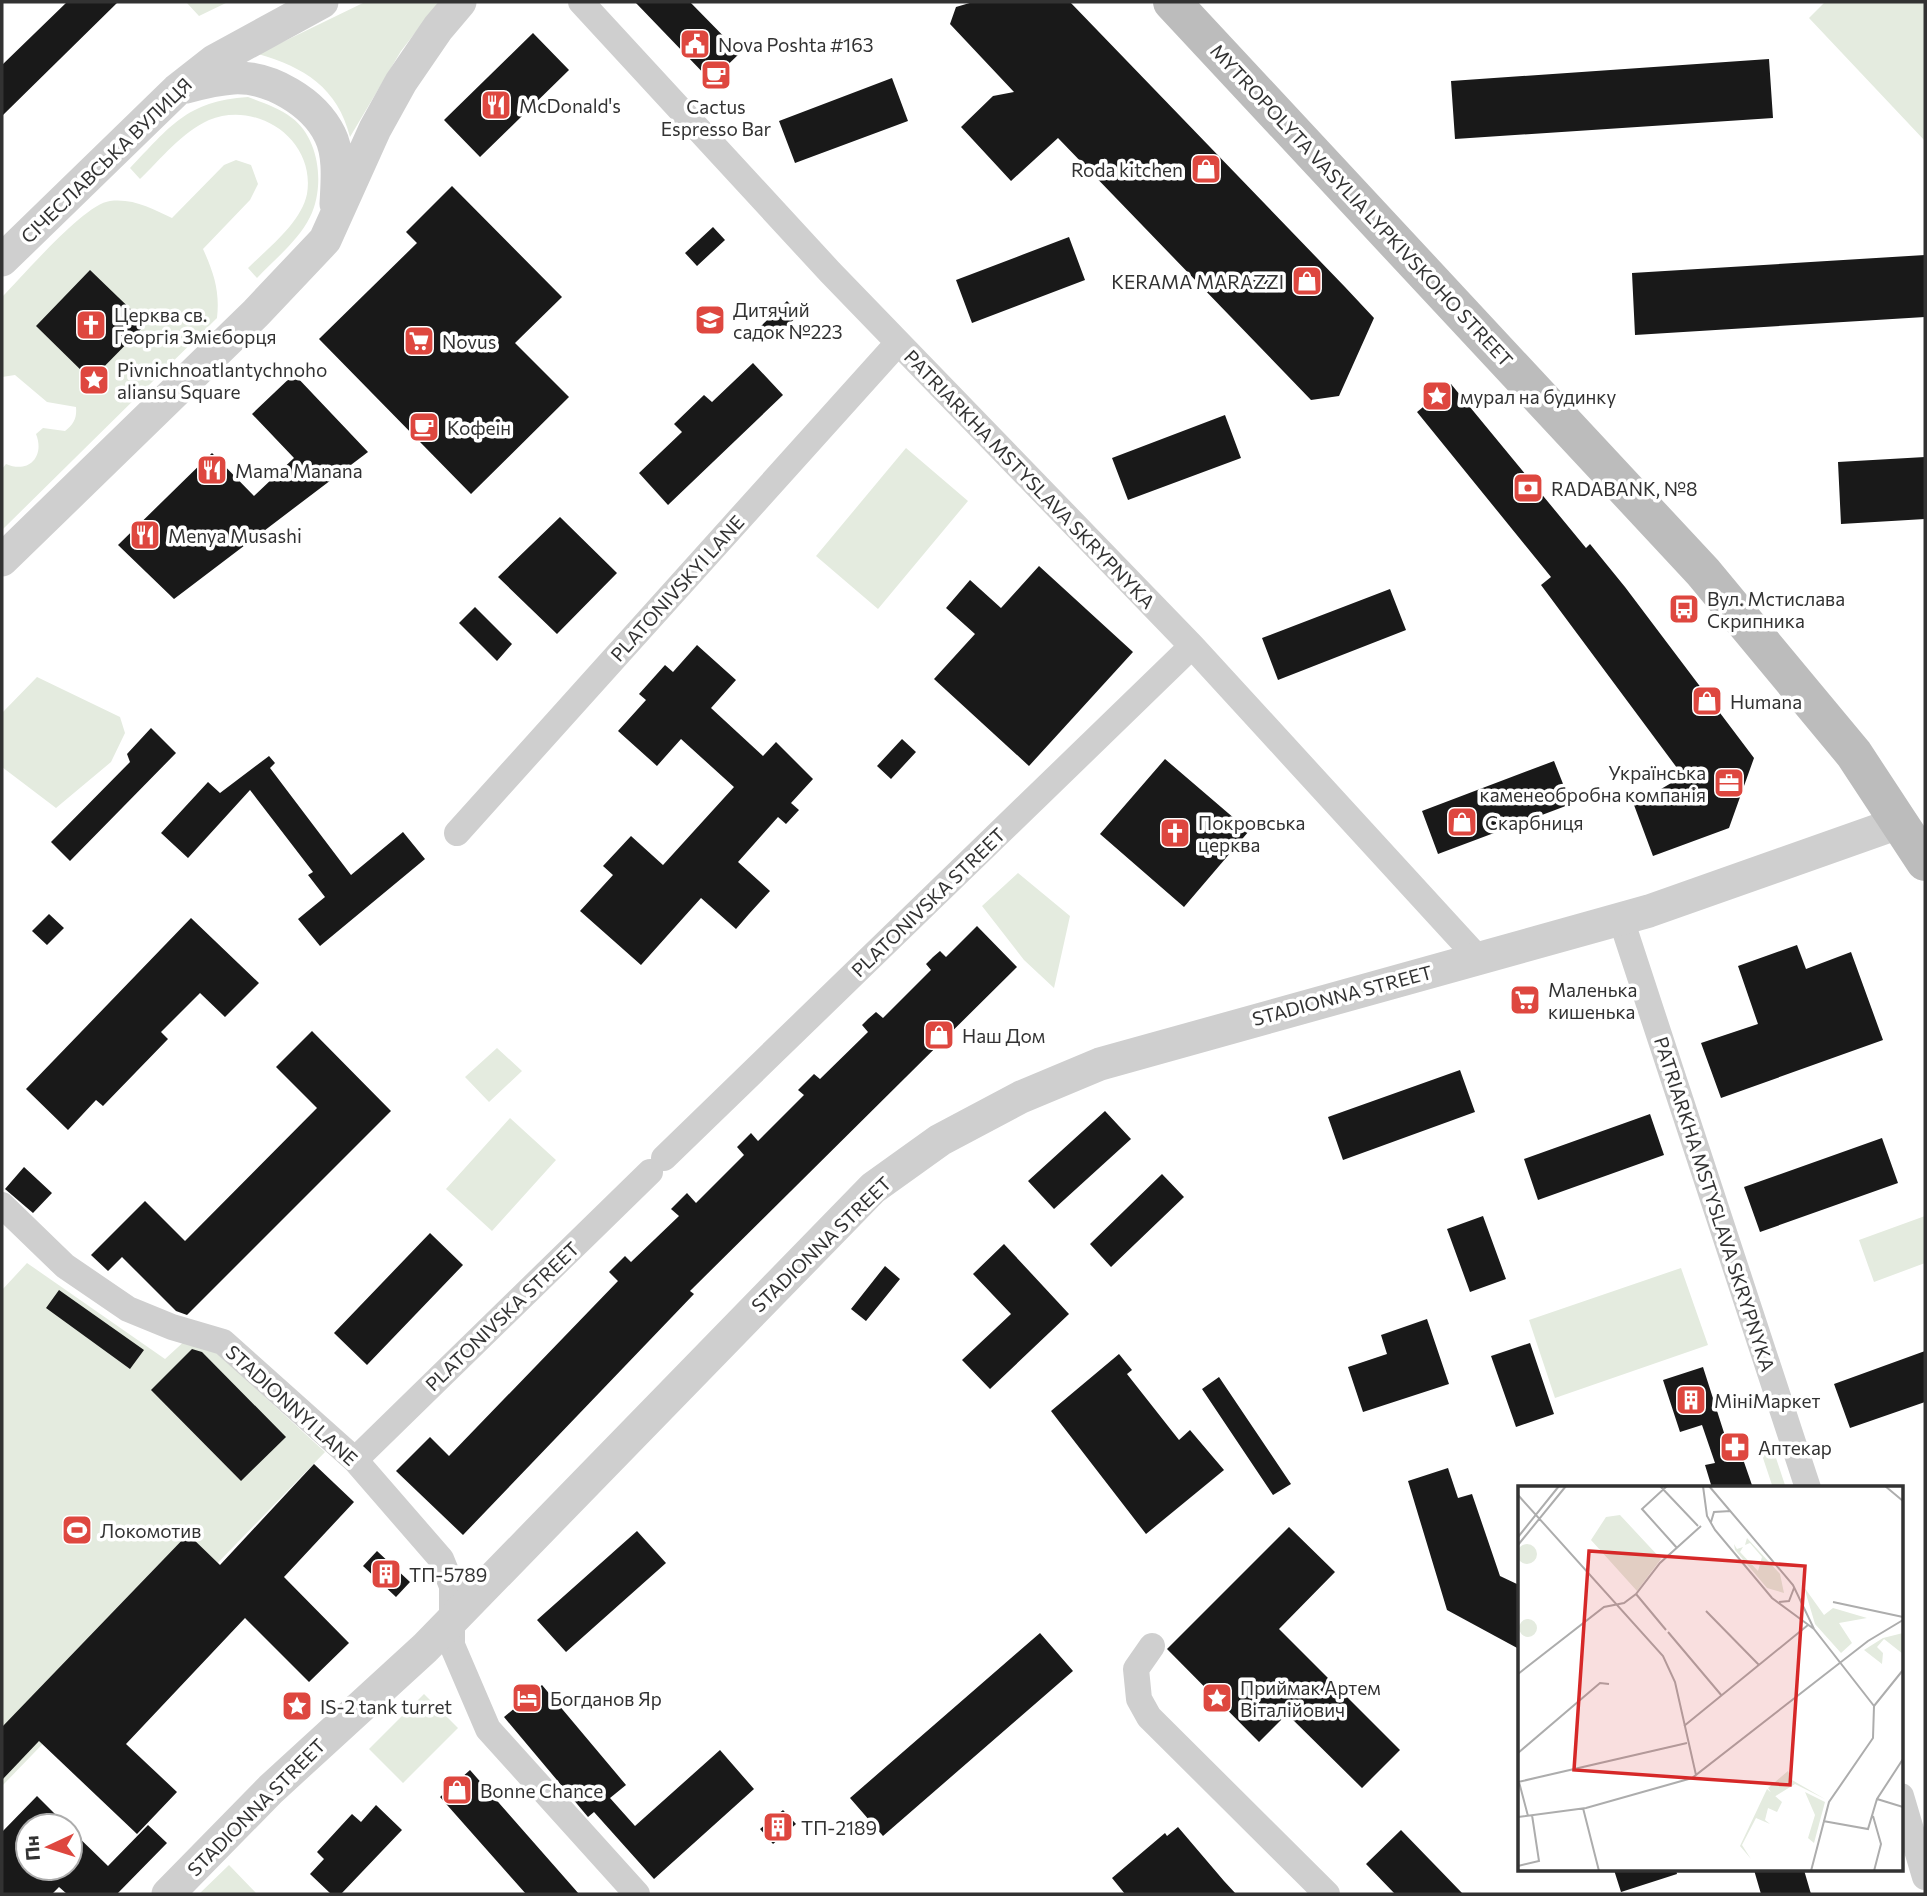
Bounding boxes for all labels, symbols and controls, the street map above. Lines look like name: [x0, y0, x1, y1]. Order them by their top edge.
public building icon: Nova Poshta #163: [678, 27, 712, 61]
place label: Nova Poshta #163: [718, 33, 874, 56]
street label: MYTROPOLYTA VASYLIA LYPKIVSKOHO STREET: [1206, 39, 1518, 371]
cafe icon: Cactus Espresso Bar: [699, 58, 733, 92]
street label: СІЧЕСЛАВСЬКА ВУЛИЦЯ: [16, 72, 196, 248]
restaurant icon: McDonald's: [479, 88, 513, 122]
place label: McDonald's: [519, 94, 621, 117]
place label: Cactus Espresso Bar: [661, 95, 772, 140]
shop icon: Roda kitchen: [1189, 152, 1223, 186]
place label: Roda kitchen: [1071, 158, 1183, 181]
shop icon: KERAMA MARAZZI: [1290, 264, 1324, 298]
place label: KERAMA MARAZZI: [1111, 270, 1284, 293]
place label: Дитячий садок №223: [733, 298, 843, 343]
place label: Церква св. Георгія Змієборця: [114, 303, 276, 348]
school or university icon: Дитячий садок №223: [693, 303, 727, 337]
church icon: Церква св. Георгія Змієборця: [74, 308, 108, 342]
supermarket icon: Novus: [402, 324, 436, 358]
place label: Novus: [442, 330, 496, 353]
street label: PATRIARKHA MSTYSLAVA SKRYPNYKA: [900, 345, 1160, 613]
place label: Pivnichnoatlantychnoho aliansu Square: [117, 358, 327, 403]
place icon: Pivnichnoatlantychnoho aliansu Square: [77, 363, 111, 397]
place icon: мурал на будинку: [1420, 379, 1454, 413]
place label: мурал на будинку: [1460, 385, 1617, 408]
cafe icon: Кофеiн: [407, 410, 441, 444]
place label: Кофеiн: [447, 416, 511, 439]
restaurant icon: Mama Manana: [195, 453, 229, 487]
place label: Mama Manana: [235, 459, 363, 482]
bank icon: RADABANK, №8: [1511, 471, 1545, 505]
place label: RADABANK, №8: [1551, 477, 1698, 500]
street label: PLATONIVSKYI LANE: [605, 510, 749, 666]
restaurant icon: Menya Musashi: [128, 518, 162, 552]
place label: Menya Musashi: [168, 524, 302, 547]
place label: Вул. Мстислава Скрипника: [1707, 587, 1845, 632]
bus stop icon: Вул. Мстислава Скрипника: [1667, 592, 1701, 626]
shop icon: Humana: [1690, 684, 1724, 718]
place label: Humana: [1730, 690, 1802, 713]
place label: Українська каменеобробна компанія: [1480, 761, 1706, 806]
office icon: Українська каменеобробна компанія: [1712, 766, 1746, 800]
shop icon: Скарбниця: [1445, 805, 1479, 839]
place label: Покровська церква: [1198, 811, 1305, 856]
place label: Скарбниця: [1485, 811, 1583, 834]
church icon: Покровська церква: [1158, 816, 1192, 850]
street label: PLATONIVSKA STREET: [846, 823, 1010, 981]
street label: STADIONNA STREET: [1250, 960, 1434, 1030]
place label: Маленька кишенька: [1548, 978, 1637, 1023]
supermarket icon: Маленька кишенька: [1508, 983, 1542, 1017]
shop icon: Наш Дом: [922, 1018, 956, 1052]
place label: Наш Дом: [962, 1024, 1045, 1047]
street label: PATRIARKHA MSTYSLAVA SKRYPNYKA: [1650, 1034, 1780, 1374]
street label: STADIONNA STREET: [746, 1171, 896, 1317]
street label: PLATONIVSKA STREET: [420, 1237, 584, 1395]
street label: STADIONNYI LANE: [222, 1340, 362, 1470]
building icon: МініМаркет: [1674, 1383, 1708, 1417]
place label: МініМаркет: [1714, 1389, 1820, 1412]
pharmacy icon: Аптекар: [1718, 1430, 1752, 1464]
place label: Аптекар: [1758, 1436, 1832, 1459]
inset map: [1518, 1486, 1902, 1871]
sports icon: Локомотив: [60, 1513, 94, 1547]
place label: Локомотив: [100, 1519, 201, 1542]
building icon: ТП-5789: [369, 1557, 403, 1591]
place label: ТП-5789: [409, 1563, 487, 1586]
place label: Приймак Артем Віталійович: [1240, 1676, 1381, 1721]
hotel icon: Богданов Яр: [510, 1681, 544, 1715]
place icon: Приймак Артем Віталійович: [1200, 1681, 1234, 1715]
place label: Богданов Яр: [550, 1687, 662, 1710]
place icon: IS-2 tank turret: [280, 1689, 314, 1723]
place label: IS-2 tank turret: [320, 1695, 452, 1718]
street label: STADIONNA STREET: [182, 1733, 330, 1881]
shop icon: Bonne Chance: [440, 1773, 474, 1807]
place label: Bonne Chance: [480, 1779, 603, 1802]
building icon: ТП-2189: [761, 1810, 795, 1844]
north arrow: [14, 1812, 84, 1882]
place label: ТП-2189: [801, 1816, 877, 1839]
text: Пн: [19, 1835, 44, 1862]

